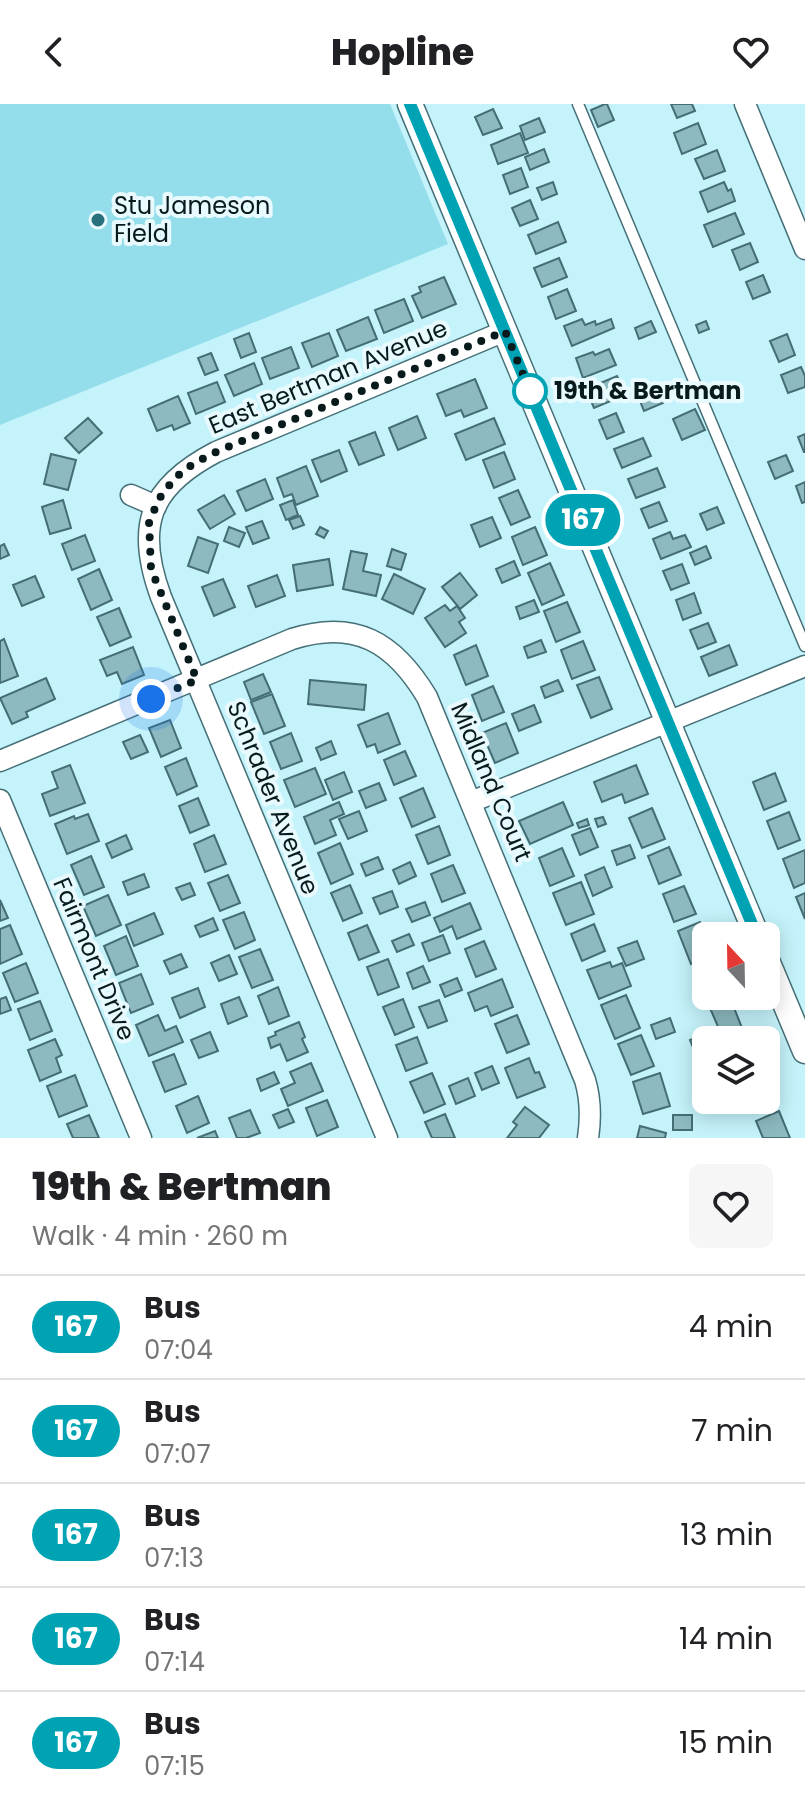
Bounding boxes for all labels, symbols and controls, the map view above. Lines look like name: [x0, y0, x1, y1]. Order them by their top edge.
text: Hopline: [331, 27, 474, 78]
icon: back: [32, 30, 76, 74]
icon: heart: [729, 30, 773, 74]
place label: Stu Jameson Field: [114, 189, 270, 250]
marker: Stu Jameson Field: [89, 211, 107, 229]
street label: East Bertman Avenue: [203, 311, 452, 442]
marker: 19th & Bertman: [513, 374, 547, 408]
place label: 19th & Bertman: [554, 374, 742, 407]
line badge: 167: [537, 494, 629, 546]
text: 167: [561, 500, 605, 539]
your location: [131, 679, 171, 719]
street label: Schrader Avenue: [220, 696, 327, 899]
street label: Midland Court: [443, 697, 540, 866]
street label: Fairmont Drive: [45, 872, 144, 1045]
north arrow: [692, 922, 780, 1010]
map controls: [692, 922, 780, 1114]
button: layers: [692, 1026, 780, 1114]
text: 19th & Bertman: [32, 1160, 332, 1213]
button: heart: [689, 1164, 773, 1248]
text: Walk · 4 min · 260 m: [32, 1218, 288, 1254]
text: Bus: [144, 1286, 201, 1329]
text: 4 min: [689, 1305, 773, 1348]
text: 167: [54, 1307, 98, 1346]
text: 07:04: [144, 1332, 213, 1368]
text: Bus: [144, 1390, 201, 1433]
text: 7 min: [691, 1409, 773, 1452]
text: 167: [54, 1411, 98, 1450]
text: 07:07: [144, 1436, 211, 1472]
text: Bus: [144, 1494, 201, 1537]
text: 13 min: [680, 1513, 773, 1556]
text: 167: [54, 1515, 98, 1554]
text: 07:13: [144, 1540, 204, 1576]
text: Bus: [144, 1598, 201, 1641]
text: 14 min: [679, 1617, 773, 1660]
text: 167: [54, 1619, 98, 1658]
text: 07:14: [144, 1644, 205, 1680]
text: Bus: [144, 1702, 201, 1745]
text: 15 min: [679, 1721, 773, 1764]
text: 167: [54, 1723, 98, 1762]
text: 07:15: [144, 1748, 205, 1784]

